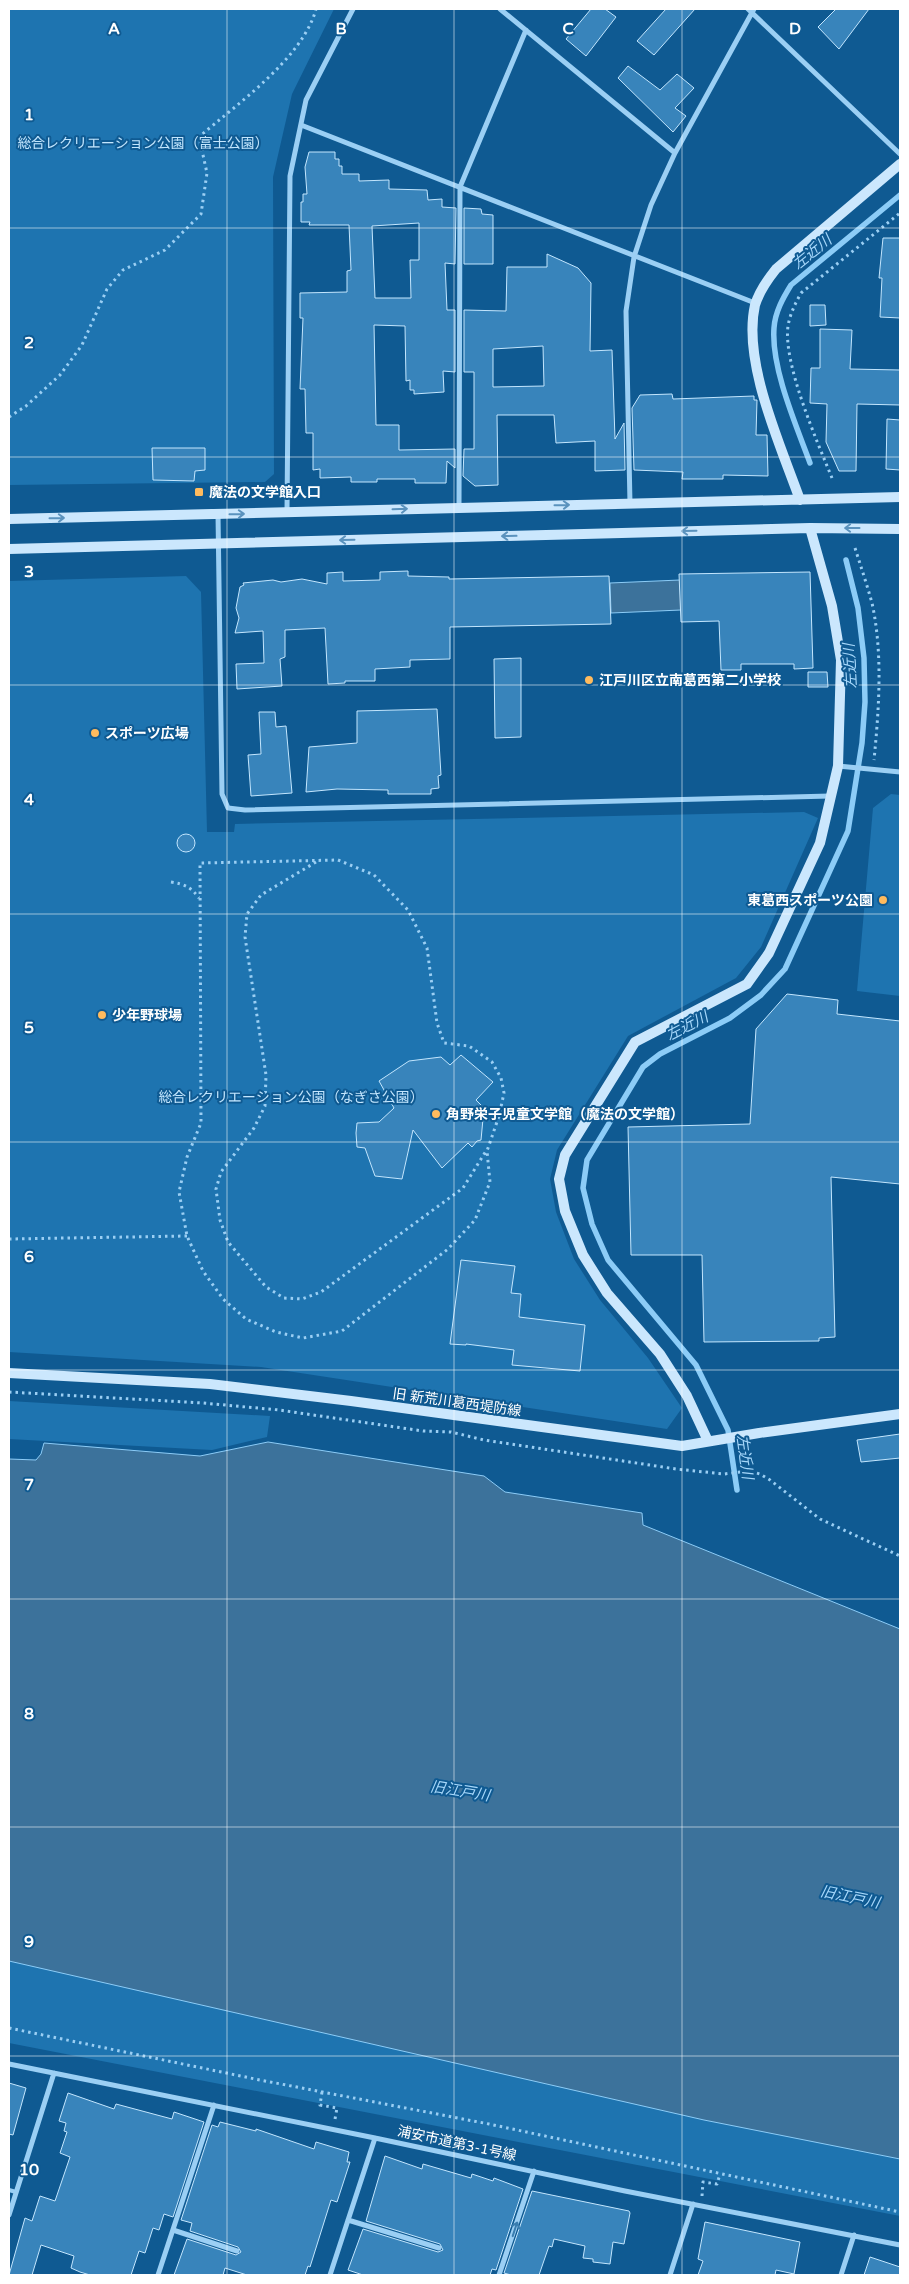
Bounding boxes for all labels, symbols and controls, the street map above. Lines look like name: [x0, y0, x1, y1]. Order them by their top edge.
text: A: [108, 19, 120, 39]
text: B: [335, 19, 347, 39]
text: C: [562, 19, 574, 39]
text: D: [789, 19, 801, 39]
text: 1: [24, 105, 34, 125]
park label: 総合レクリエーション公園（富士公園）: [17, 135, 269, 152]
water label: 左近川: [789, 230, 837, 273]
text: 2: [24, 333, 34, 353]
place label: 魔法の文学館入口: [209, 484, 321, 501]
marker: 魔法の文学館入口: [193, 486, 205, 498]
one-way arrow: [554, 501, 570, 510]
one-way arrow: [392, 504, 408, 514]
one-way arrow: [229, 509, 245, 518]
one-way arrow: [49, 513, 65, 523]
one-way arrow: [844, 523, 860, 533]
one-way arrow: [681, 527, 697, 536]
one-way arrow: [501, 531, 518, 541]
one-way arrow: [339, 535, 355, 545]
text: 3: [24, 562, 34, 582]
water label: 左近川: [840, 641, 860, 689]
place label: 江戸川区立南葛西第二小学校: [599, 672, 781, 689]
marker: 江戸川区立南葛西第二小学校: [583, 674, 595, 686]
place label: スポーツ広場: [105, 725, 189, 742]
marker: スポーツ広場: [89, 727, 101, 739]
text: 4: [24, 790, 34, 810]
place label: 東葛西スポーツ公園: [747, 892, 873, 909]
marker: 東葛西スポーツ公園: [877, 894, 889, 906]
place label: 少年野球場: [112, 1007, 182, 1024]
water label: 左近川: [663, 1007, 713, 1044]
marker: 少年野球場: [96, 1009, 108, 1021]
text: 5: [24, 1018, 34, 1038]
park label: 総合レクリエーション公園（なぎさ公園）: [158, 1089, 424, 1106]
place label: 角野栄子児童文学館（魔法の文学館）: [446, 1106, 684, 1123]
marker: 角野栄子児童文学館（魔法の文学館）: [430, 1108, 442, 1120]
text: 6: [24, 1247, 34, 1267]
street label: 旧 新荒川葛西堤防線: [392, 1385, 522, 1420]
water label: 左近川: [733, 1433, 757, 1483]
text: 7: [24, 1475, 34, 1495]
text: 8: [24, 1704, 34, 1724]
water label: 旧江戸川: [429, 1777, 493, 1805]
water label: 旧江戸川: [819, 1882, 883, 1912]
text: 9: [24, 1932, 34, 1952]
street label: 浦安市道第3-1号線: [396, 2123, 518, 2164]
text: 10: [19, 2160, 39, 2180]
one-way arrow: [510, 2221, 520, 2237]

